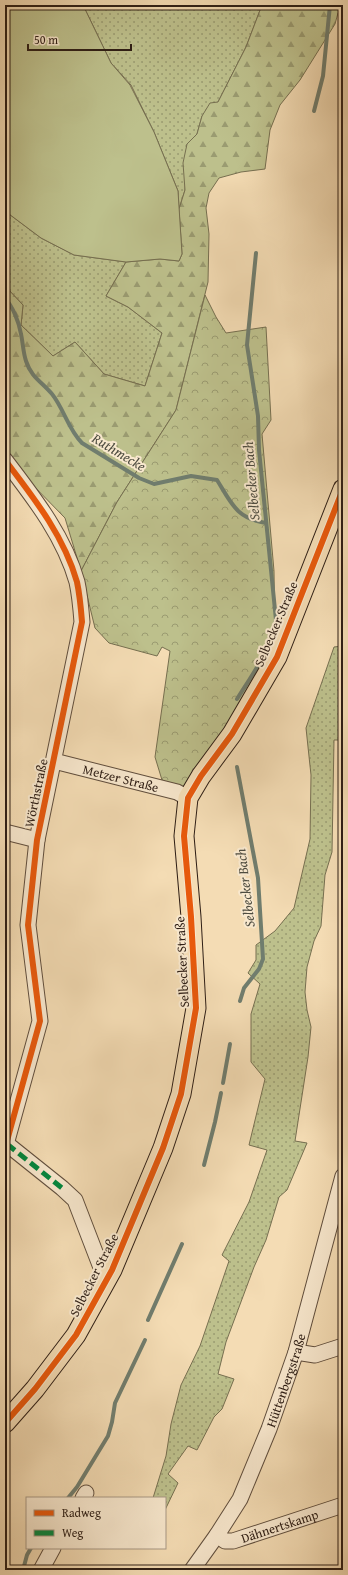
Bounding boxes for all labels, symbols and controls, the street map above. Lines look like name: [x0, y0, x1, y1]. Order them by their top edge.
scale bar: [28, 26, 131, 52]
text: 50 m: [34, 31, 58, 48]
water label: Ruthmecke: [87, 428, 150, 476]
water label: Selbecker Bach: [238, 441, 264, 521]
street label: Selbecker Straße: [249, 578, 303, 670]
street label: Wörthstraße: [19, 757, 53, 829]
street label: Metzer Straße: [81, 759, 161, 797]
water label: Selbecker Bach: [230, 848, 260, 928]
street label: Selbecker Straße: [170, 916, 194, 1008]
street label: Selbecker Straße: [65, 1230, 123, 1320]
street label: Hüttenbergstraße: [261, 1331, 310, 1430]
legend: [26, 1497, 166, 1549]
text: Radweg: [62, 1504, 101, 1521]
street label: Dähnertskamp: [238, 1504, 321, 1547]
text: Weg: [62, 1524, 83, 1541]

